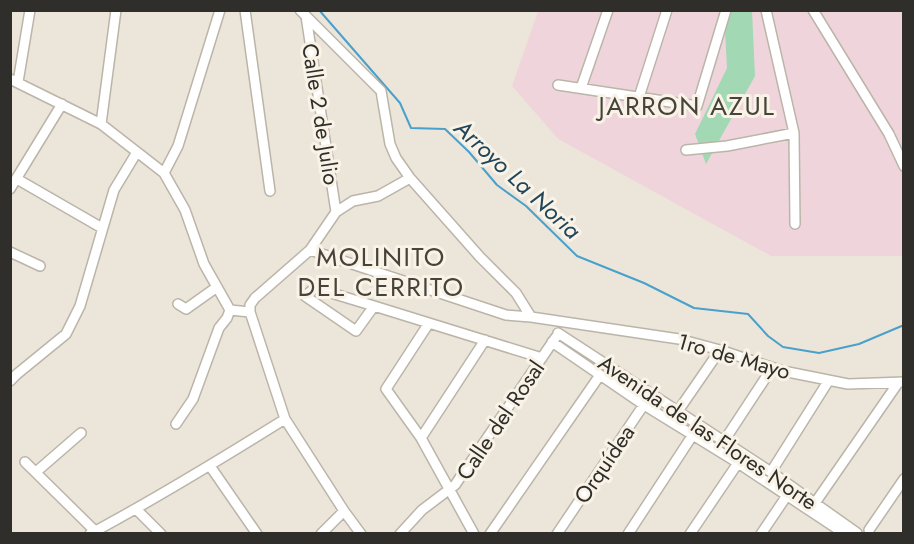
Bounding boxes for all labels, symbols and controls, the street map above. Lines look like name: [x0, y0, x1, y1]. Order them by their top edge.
street label: Calle 2 de Julio: [294, 41, 348, 187]
district label: JARRON AZUL: [596, 87, 775, 125]
water label: Arroyo La Noria: [446, 110, 589, 247]
district label: MOLINITO DEL CERRITO: [298, 238, 464, 306]
street label: 1ro de Mayo: [674, 325, 794, 387]
street label: Avenida de las Flores Norte: [592, 347, 824, 517]
street label: Calle del Rosal: [448, 354, 552, 486]
street label: Orquídea: [566, 418, 642, 510]

